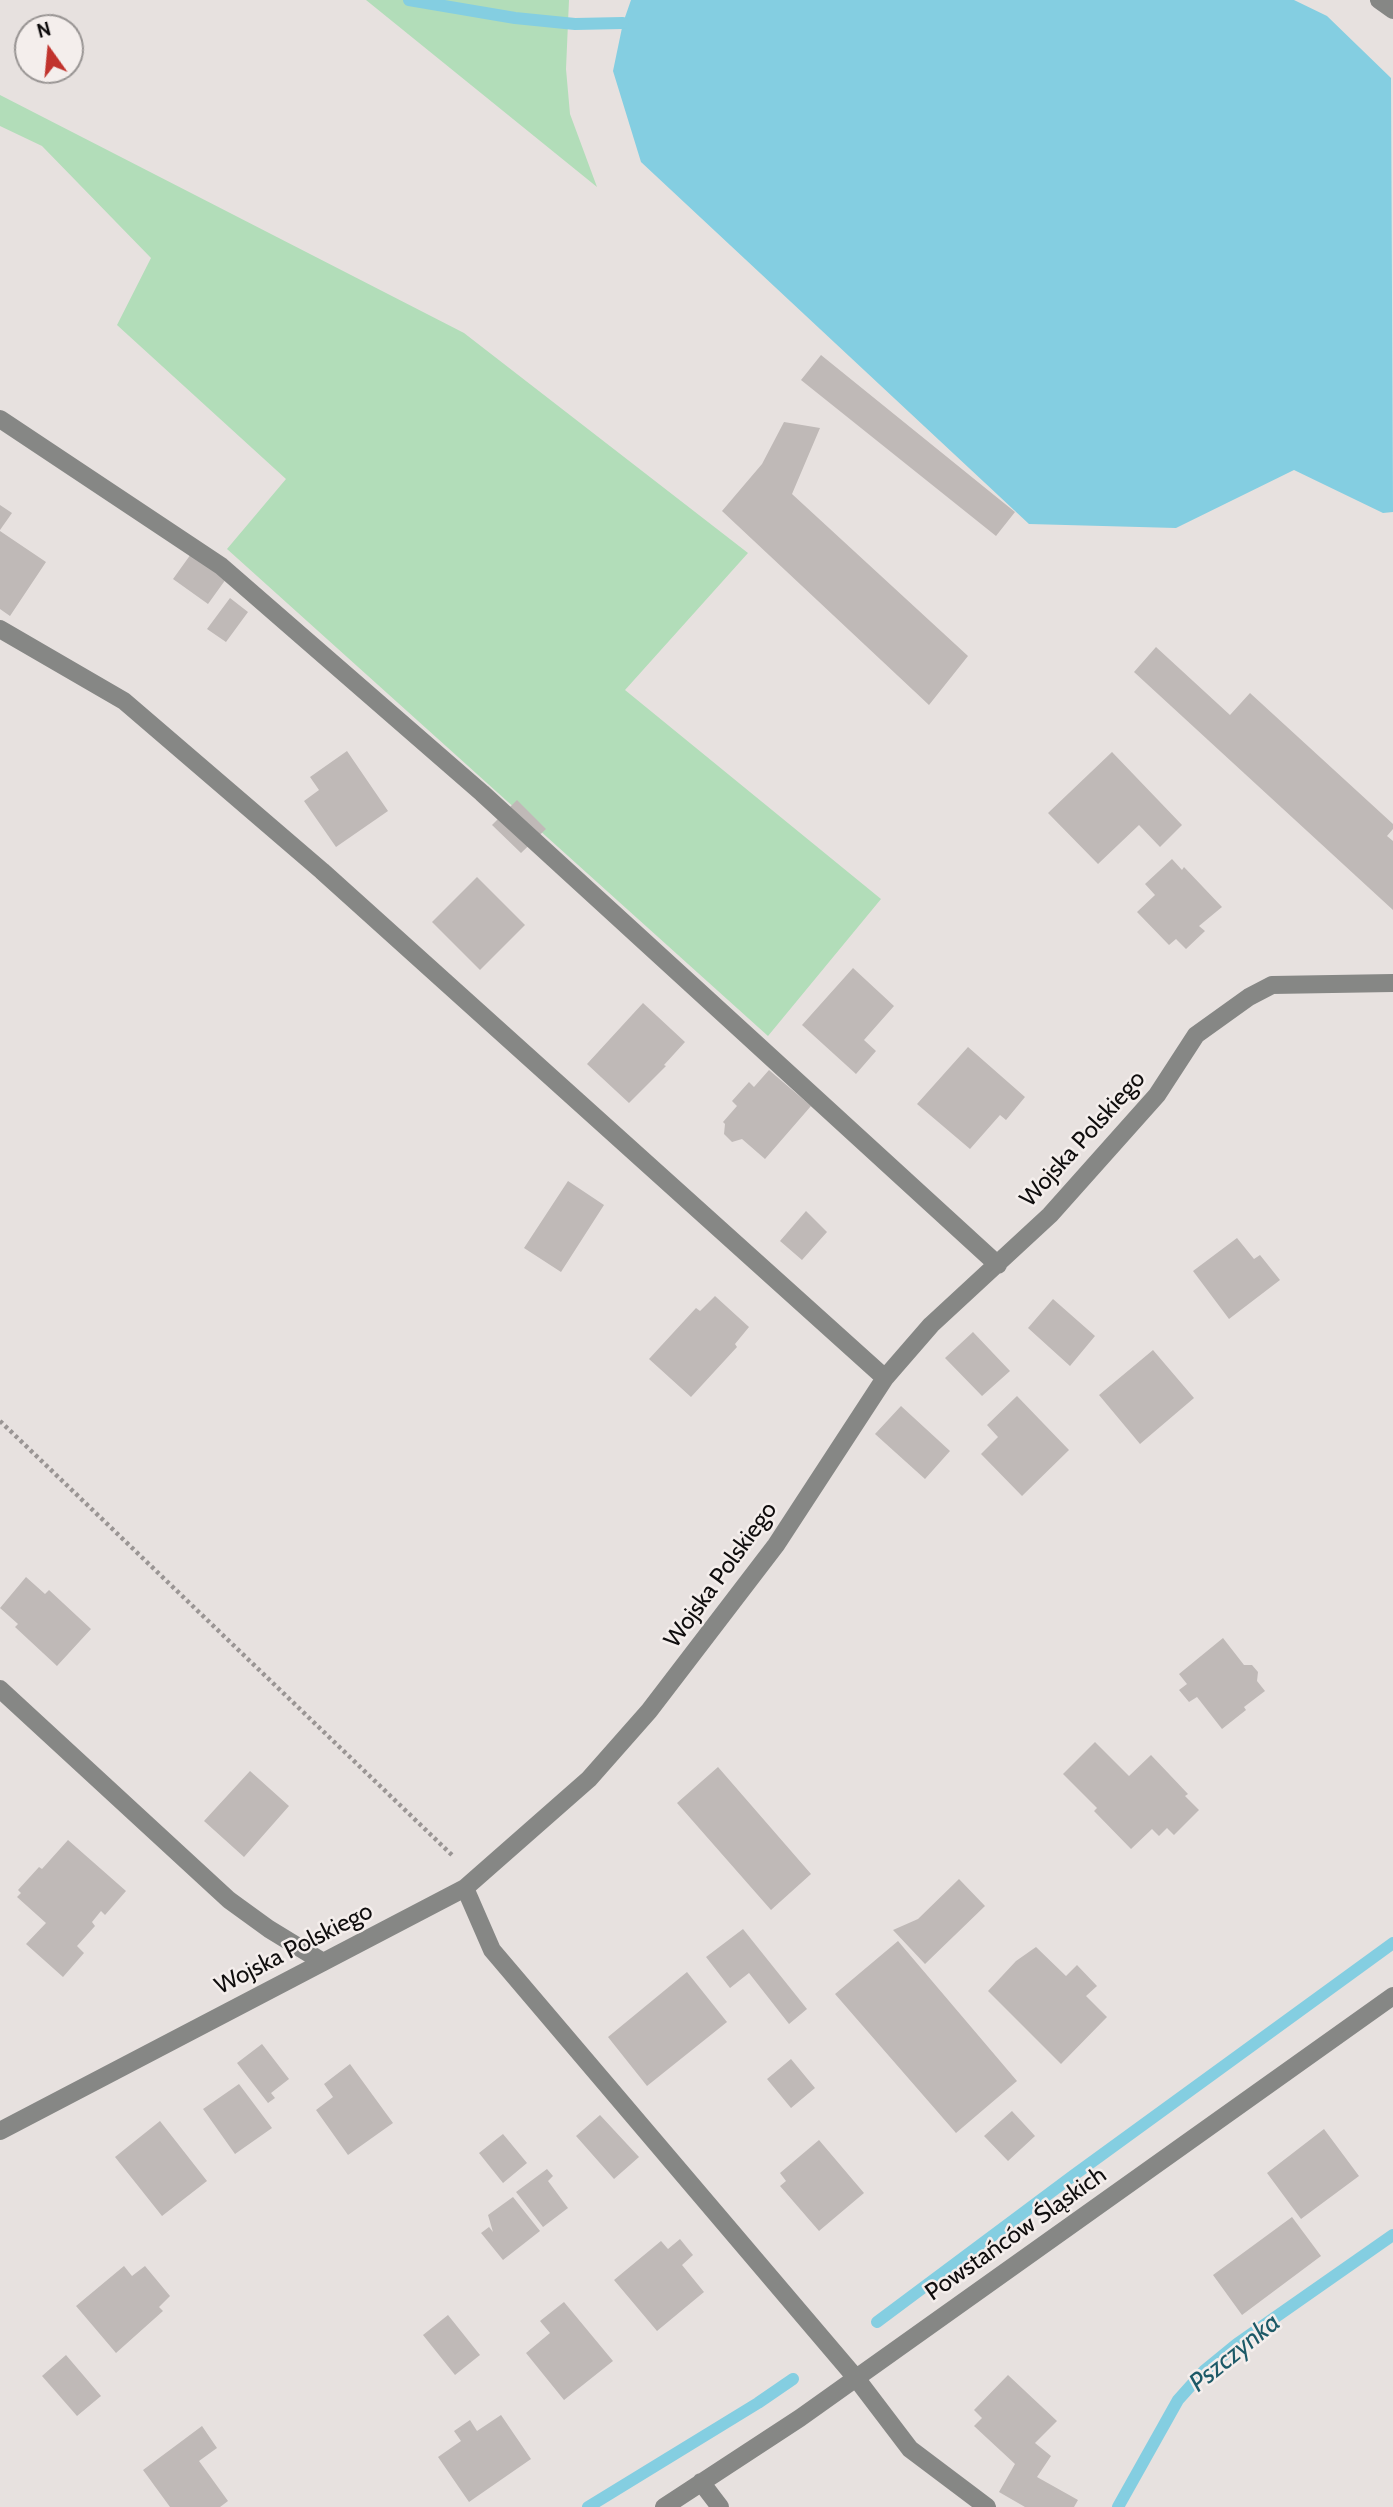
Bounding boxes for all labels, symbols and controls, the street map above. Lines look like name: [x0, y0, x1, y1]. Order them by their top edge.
north arrow: [14, 14, 84, 84]
text: N: [34, 17, 53, 43]
street label: Wojska Polskiego: [1014, 1065, 1152, 1213]
street label: Wojska Polskiego: [658, 1497, 784, 1653]
street label: Wojska Polskiego: [210, 1897, 378, 2001]
street label: Powstańców Śląskich: [920, 2161, 1112, 2307]
water label: Pszczynka: [1183, 2307, 1287, 2399]

